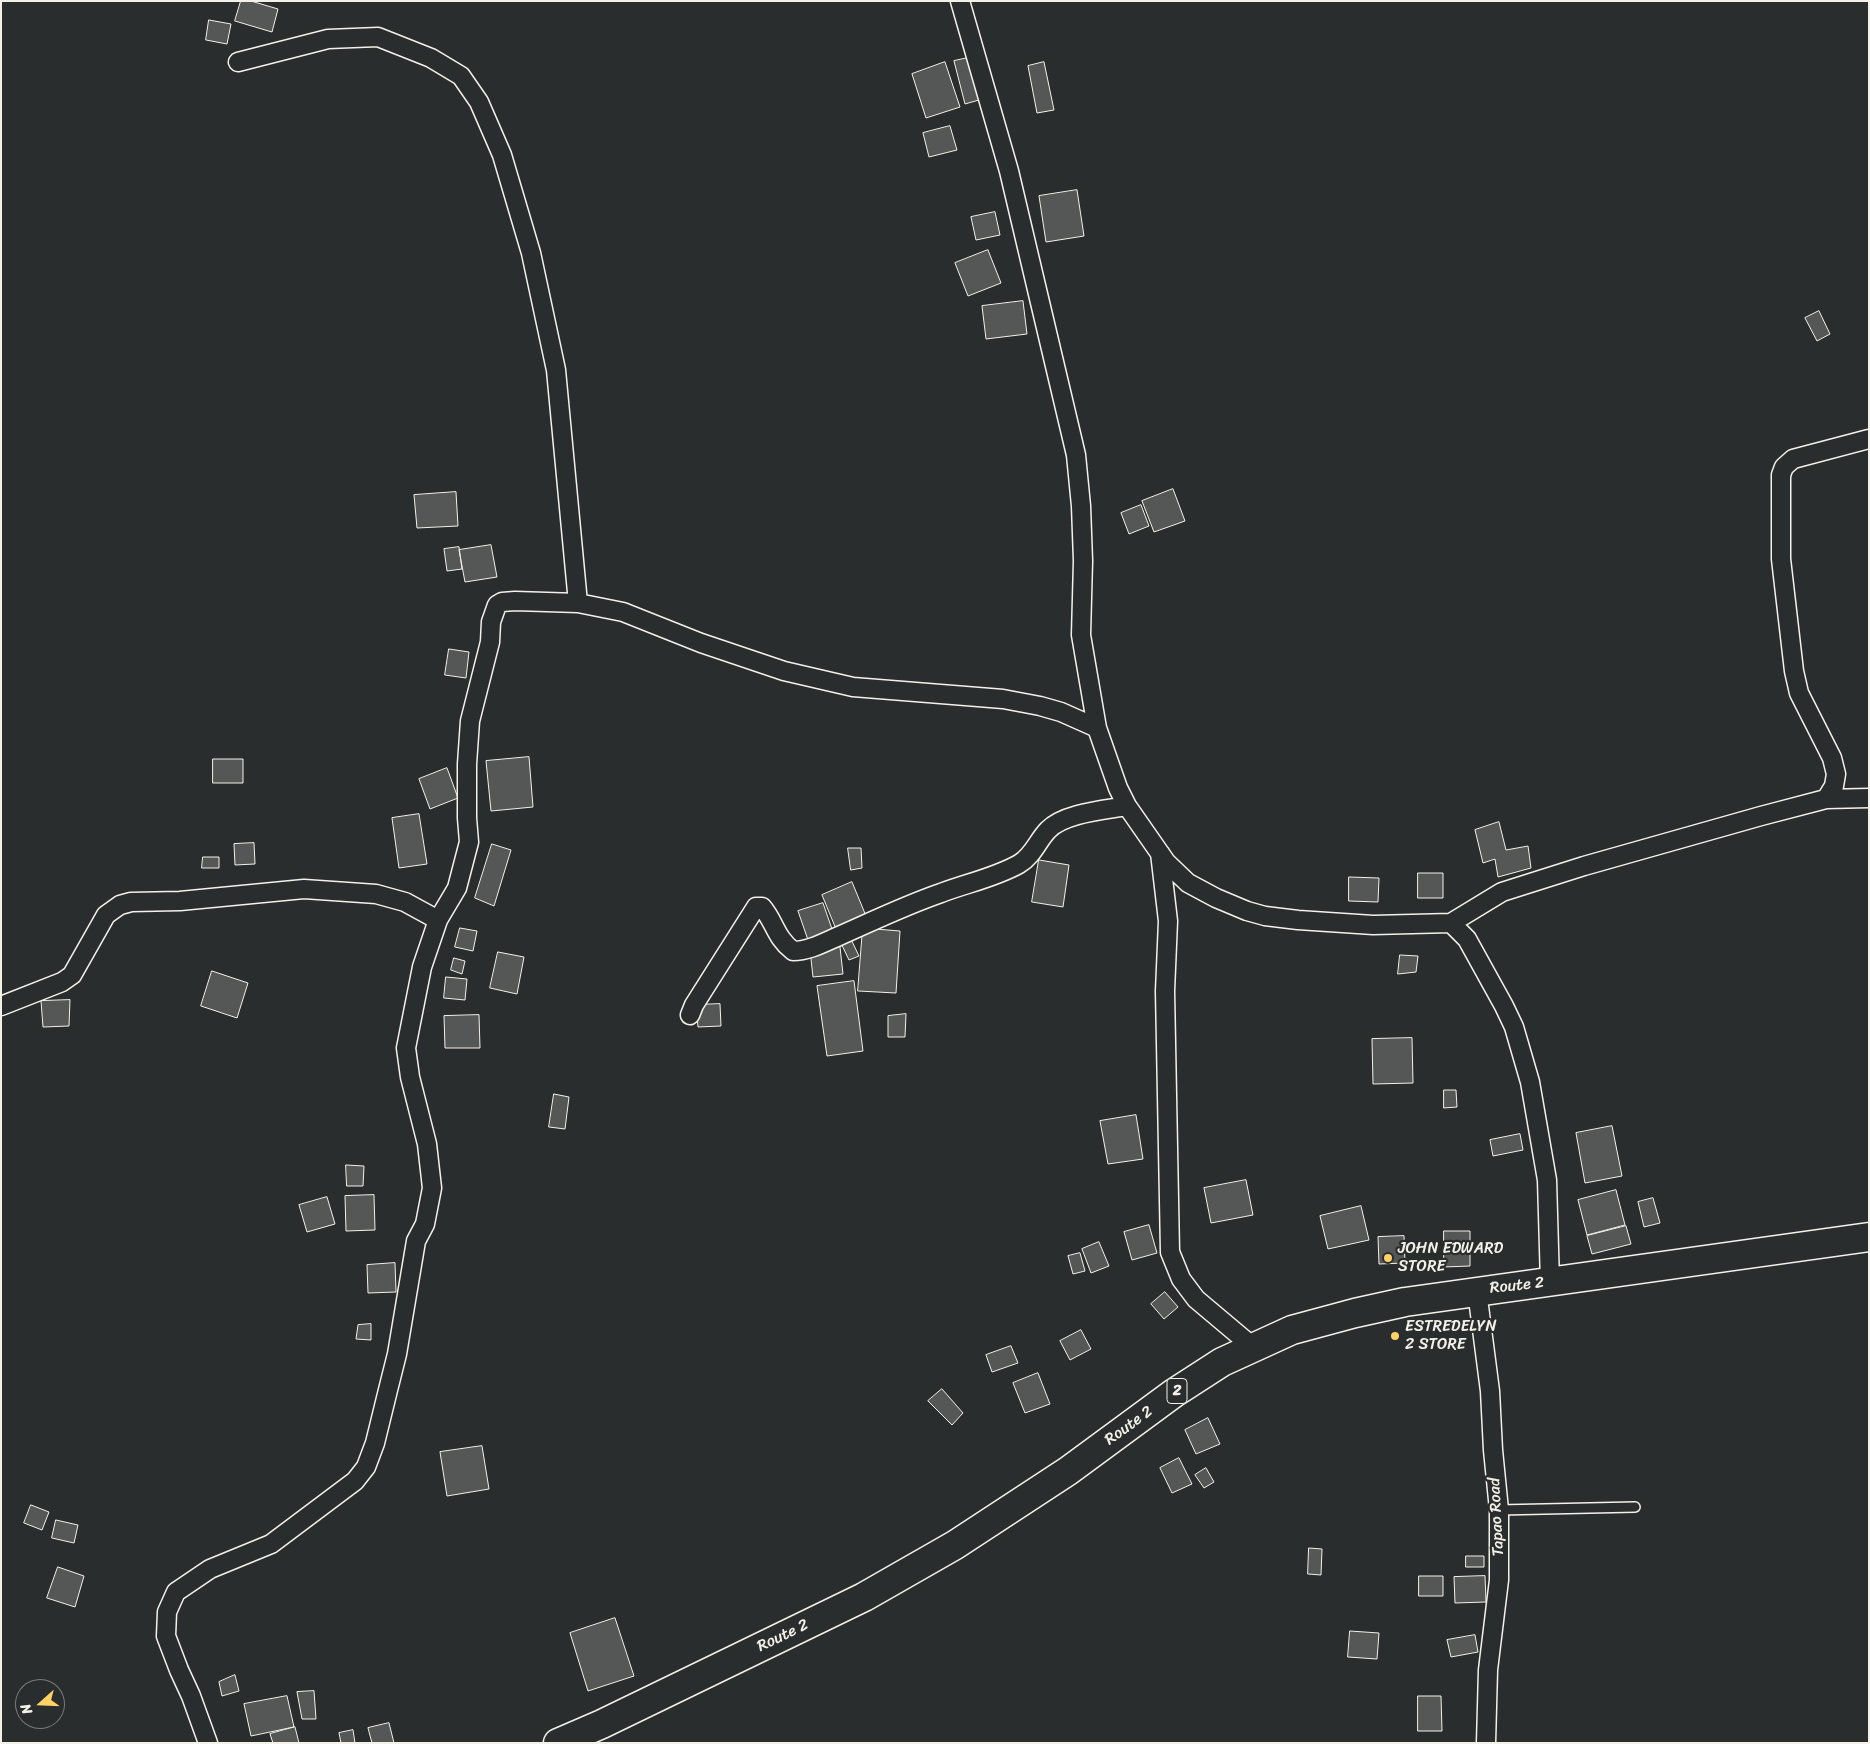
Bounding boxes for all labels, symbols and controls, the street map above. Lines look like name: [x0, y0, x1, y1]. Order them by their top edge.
place label: JOHN EDWARD STORE: [1398, 1239, 1503, 1277]
marker: JOHN EDWARD STORE: [1382, 1252, 1394, 1264]
street label: Route 2: [1489, 1274, 1545, 1298]
place label: ESTREDELYN 2 STORE: [1405, 1317, 1497, 1355]
marker: ESTREDELYN 2 STORE: [1389, 1330, 1401, 1342]
road number: 2: [1167, 1378, 1187, 1404]
street label: Route 2: [1101, 1402, 1157, 1450]
street label: Tapao Road: [1485, 1477, 1509, 1557]
street label: Route 2: [754, 1615, 812, 1657]
north arrow: [15, 1679, 65, 1729]
text: N: [13, 1700, 40, 1718]

